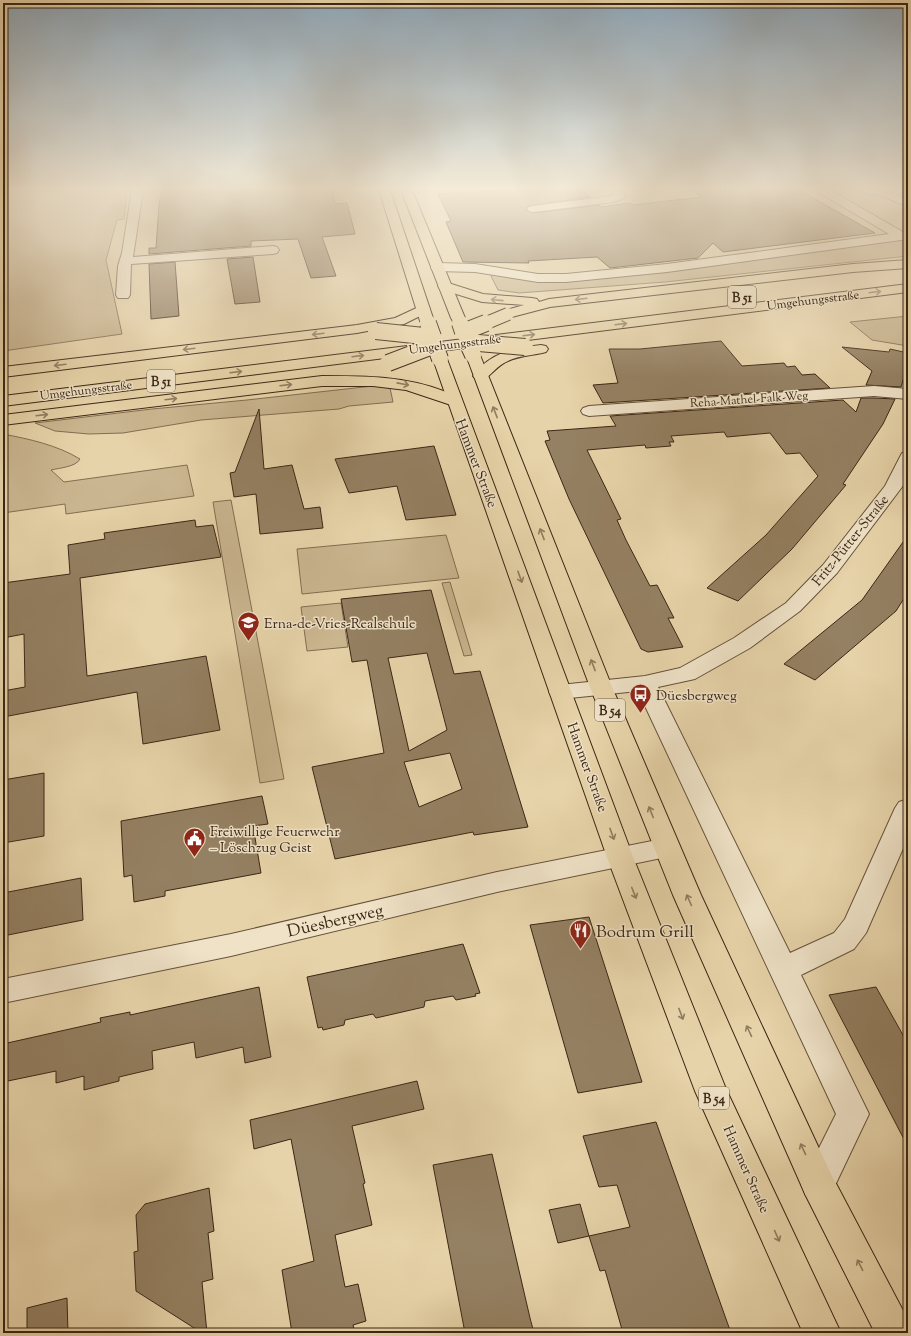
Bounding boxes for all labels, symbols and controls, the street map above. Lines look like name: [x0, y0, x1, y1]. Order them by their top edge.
road number: B 51: [728, 286, 756, 308]
street label: Umgehungsstraße: [766, 286, 861, 316]
one-way arrow: [868, 288, 881, 296]
one-way arrow: [491, 296, 504, 304]
one-way arrow: [575, 296, 588, 303]
one-way arrow: [614, 320, 627, 328]
one-way arrow: [312, 330, 325, 338]
street label: Umgehungsstraße: [408, 330, 503, 360]
one-way arrow: [522, 331, 535, 339]
one-way arrow: [183, 346, 196, 353]
one-way arrow: [351, 352, 364, 360]
one-way arrow: [54, 361, 67, 369]
one-way arrow: [229, 368, 242, 375]
road number: B 51: [147, 370, 175, 392]
street label: Umgehungsstraße: [39, 376, 134, 406]
one-way arrow: [279, 381, 292, 389]
one-way arrow: [396, 381, 409, 389]
street label: Reha-Mathel-Falk-Weg: [689, 387, 809, 413]
one-way arrow: [164, 395, 177, 403]
one-way arrow: [491, 407, 499, 419]
one-way arrow: [35, 411, 48, 419]
street label: Hammer Straße: [449, 416, 501, 511]
street label: Fritz-Pütter-Straße: [808, 491, 895, 591]
one-way arrow: [538, 528, 546, 540]
one-way arrow: [516, 571, 524, 583]
school or university icon: Erna-de-Vries-Realschule: [236, 610, 262, 643]
place label: Erna-de-Vries-Realschule: [264, 615, 415, 635]
one-way arrow: [588, 660, 596, 672]
bus stop icon: Düesbergweg: [628, 682, 654, 715]
place label: Düesbergweg: [656, 687, 737, 707]
road number: B 54: [595, 699, 625, 721]
street label: Hammer Straße: [561, 720, 612, 815]
one-way arrow: [647, 806, 655, 818]
place label: Freiwillige Feuerwehr – Löschzug Geist: [210, 823, 340, 859]
public building icon: Freiwillige Feuerwehr – Löschzug Geist: [182, 826, 208, 859]
one-way arrow: [608, 827, 616, 839]
one-way arrow: [631, 886, 639, 898]
one-way arrow: [685, 894, 692, 906]
street label: Düesbergweg: [285, 899, 386, 945]
restaurant icon: Bodrum Grill: [568, 918, 594, 951]
place label: Bodrum Grill: [596, 921, 694, 945]
one-way arrow: [678, 1008, 686, 1020]
one-way arrow: [744, 1025, 752, 1037]
road number: B 54: [699, 1087, 729, 1109]
street label: Hammer Straße: [717, 1123, 773, 1217]
one-way arrow: [798, 1143, 806, 1155]
one-way arrow: [774, 1230, 781, 1242]
one-way arrow: [856, 1260, 864, 1272]

